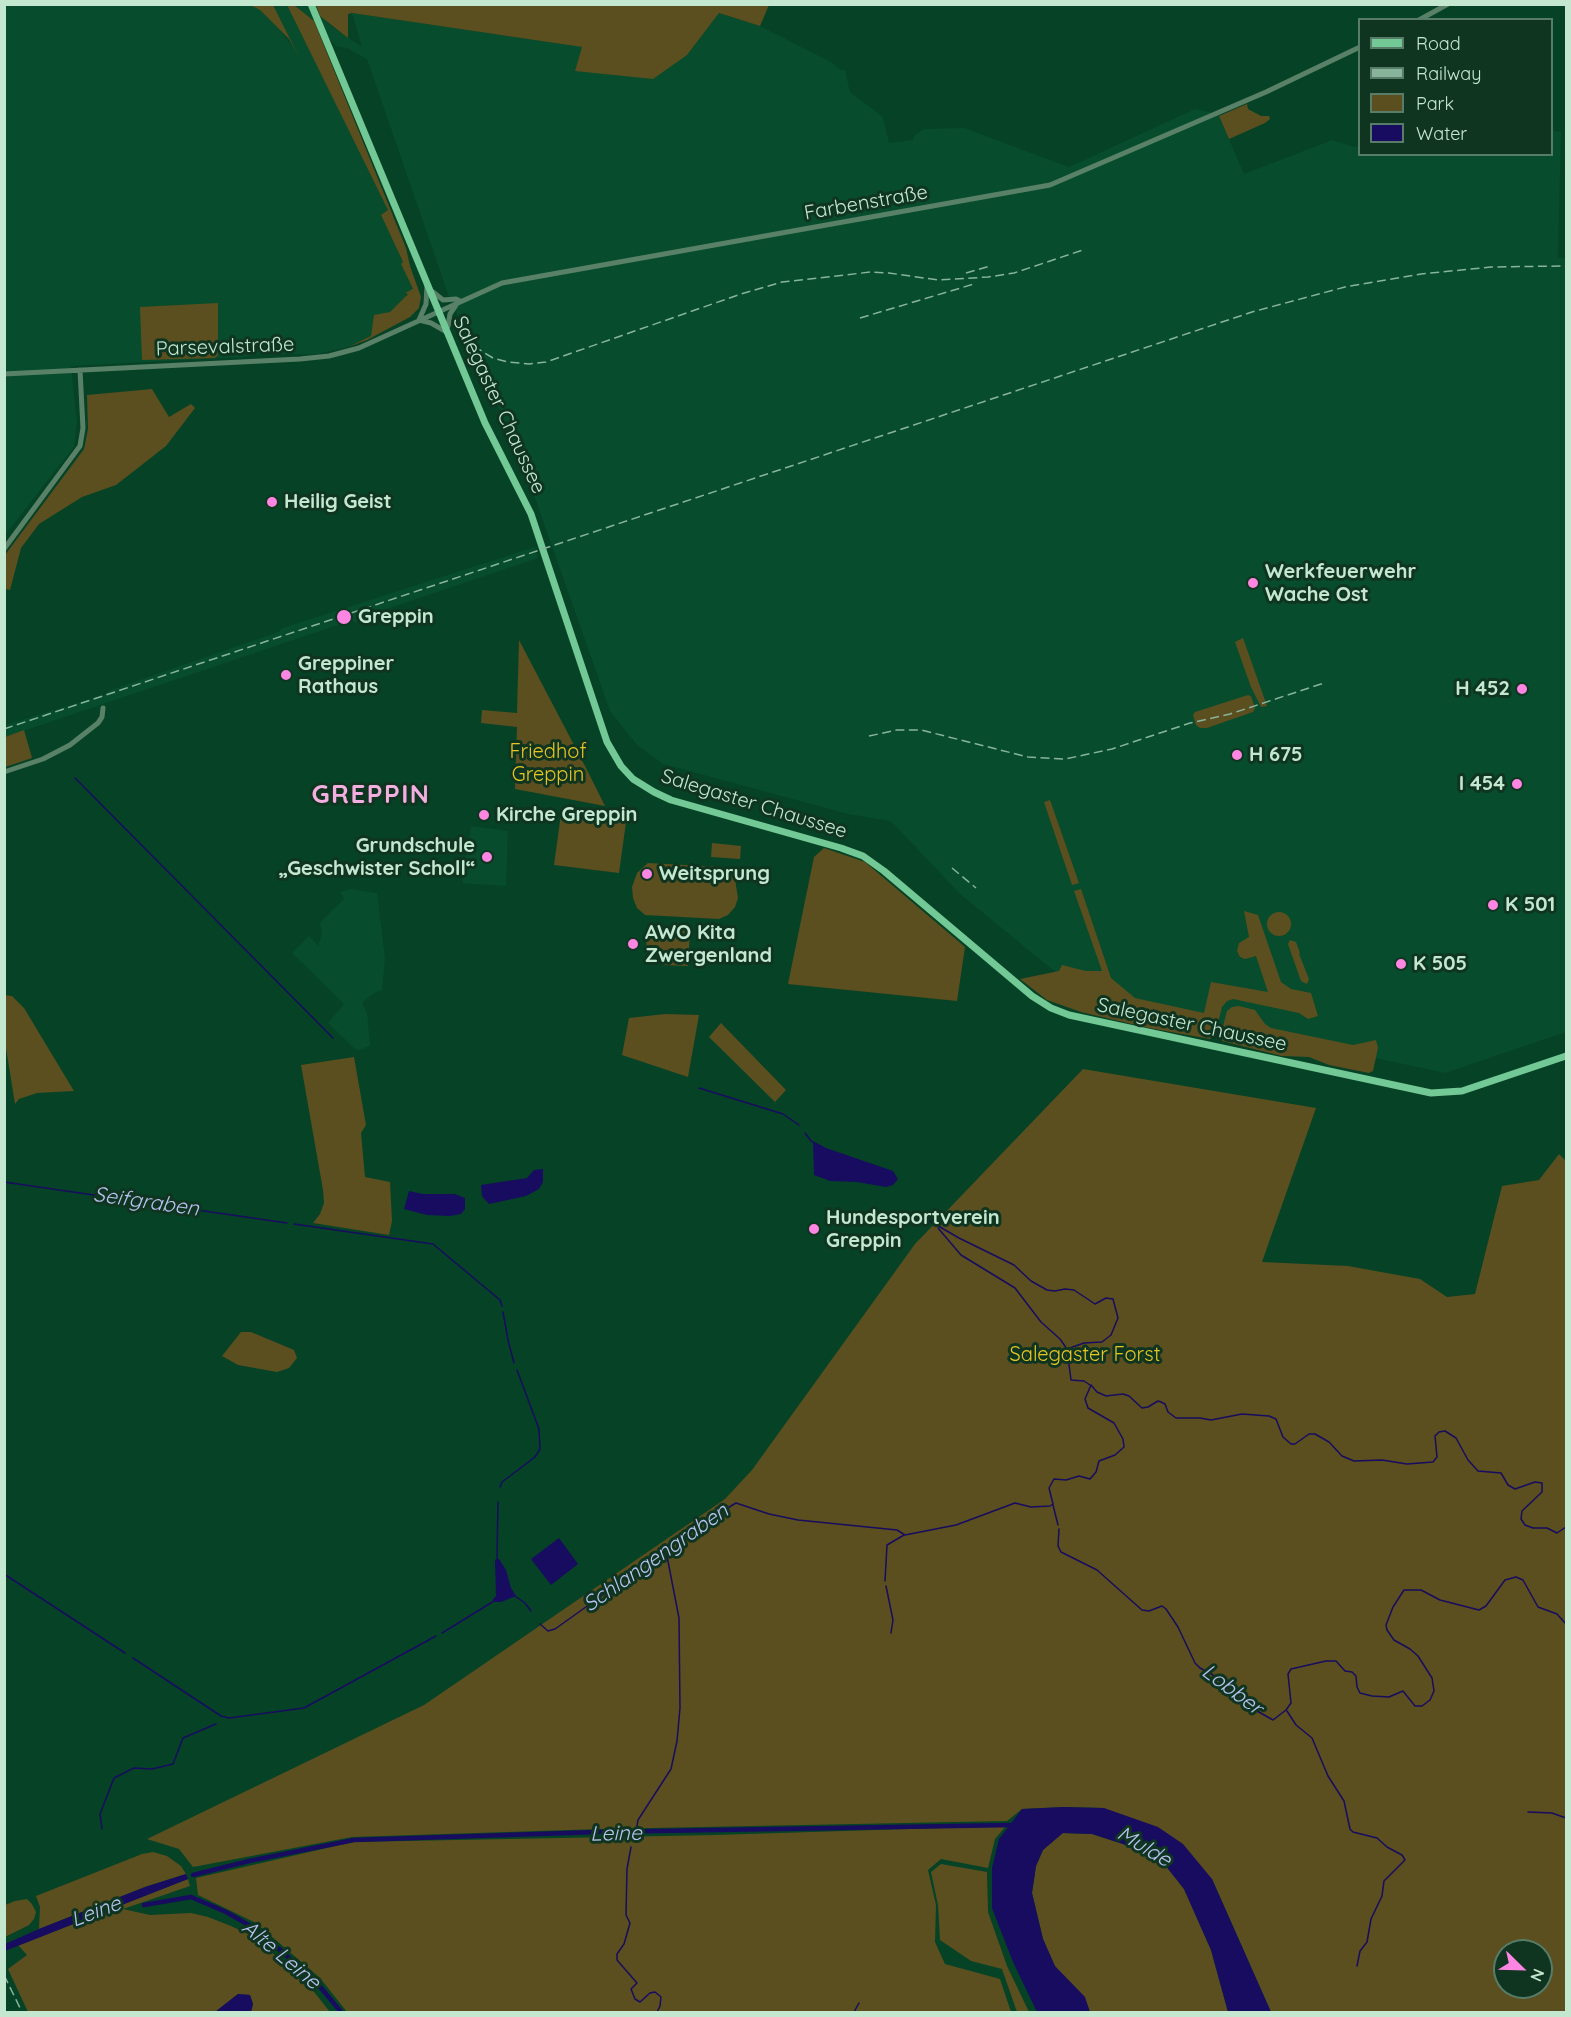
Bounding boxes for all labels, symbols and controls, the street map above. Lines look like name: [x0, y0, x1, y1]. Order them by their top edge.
legend: [1358, 18, 1553, 156]
text: Road: [1416, 32, 1461, 55]
text: Railway: [1416, 62, 1482, 85]
text: Park: [1416, 92, 1454, 115]
text: Water: [1416, 122, 1467, 145]
street label: Farbenstraße: [802, 180, 930, 226]
street label: Salegaster Chaussee: [447, 312, 551, 498]
street label: Parsevalstraße: [155, 333, 295, 361]
place label: Heilig Geist: [284, 490, 392, 514]
marker: Heilig Geist: [265, 495, 279, 509]
place label: Werkfeuerwehr Wache Ost: [1265, 560, 1416, 607]
marker: Werkfeuerwehr Wache Ost: [1246, 576, 1260, 590]
place label: Greppin: [358, 605, 434, 629]
marker: Greppin: [335, 608, 353, 626]
place label: Greppiner Rathaus: [298, 652, 394, 699]
marker: Greppiner Rathaus: [279, 668, 293, 682]
place label: H 452: [1455, 677, 1510, 701]
marker: H 452: [1515, 682, 1529, 696]
park label: Friedhof Greppin: [509, 740, 587, 787]
place label: H 675: [1249, 743, 1303, 767]
marker: H 675: [1230, 748, 1244, 762]
street label: Salegaster Chaussee: [658, 764, 850, 844]
place label: I 454: [1459, 772, 1505, 796]
marker: I 454: [1510, 777, 1524, 791]
district label: GREPPIN: [312, 779, 430, 811]
place label: Kirche Greppin: [496, 803, 637, 827]
marker: Kirche Greppin: [477, 808, 491, 822]
place label: Grundschule „Geschwister Scholl“: [279, 834, 475, 881]
marker: Grundschule „Geschwister Scholl“: [480, 850, 494, 864]
place label: Weitsprung: [659, 862, 770, 886]
marker: Weitsprung: [640, 867, 654, 881]
place label: K 501: [1505, 893, 1555, 917]
marker: K 501: [1486, 898, 1500, 912]
place label: AWO Kita Zwergenland: [645, 921, 772, 968]
marker: AWO Kita Zwergenland: [626, 937, 640, 951]
place label: K 505: [1413, 952, 1467, 976]
marker: K 505: [1394, 957, 1408, 971]
street label: Salegaster Chaussee: [1095, 993, 1289, 1057]
water label: Seifgraben: [92, 1182, 200, 1222]
place label: Hundesportverein Greppin: [826, 1206, 1000, 1253]
marker: Hundesportverein Greppin: [807, 1222, 821, 1236]
park label: Salegaster Forst: [1010, 1343, 1160, 1367]
water label: Schlangengraben: [579, 1499, 733, 1617]
water label: Lobber: [1197, 1659, 1267, 1721]
water label: Leine: [590, 1821, 642, 1847]
water label: Mulde: [1112, 1821, 1176, 1873]
water label: Leine: [67, 1891, 125, 1933]
water label: Alte Leine: [237, 1915, 325, 1995]
north arrow: [1493, 1939, 1553, 1999]
text: N: [1526, 1966, 1549, 1985]

